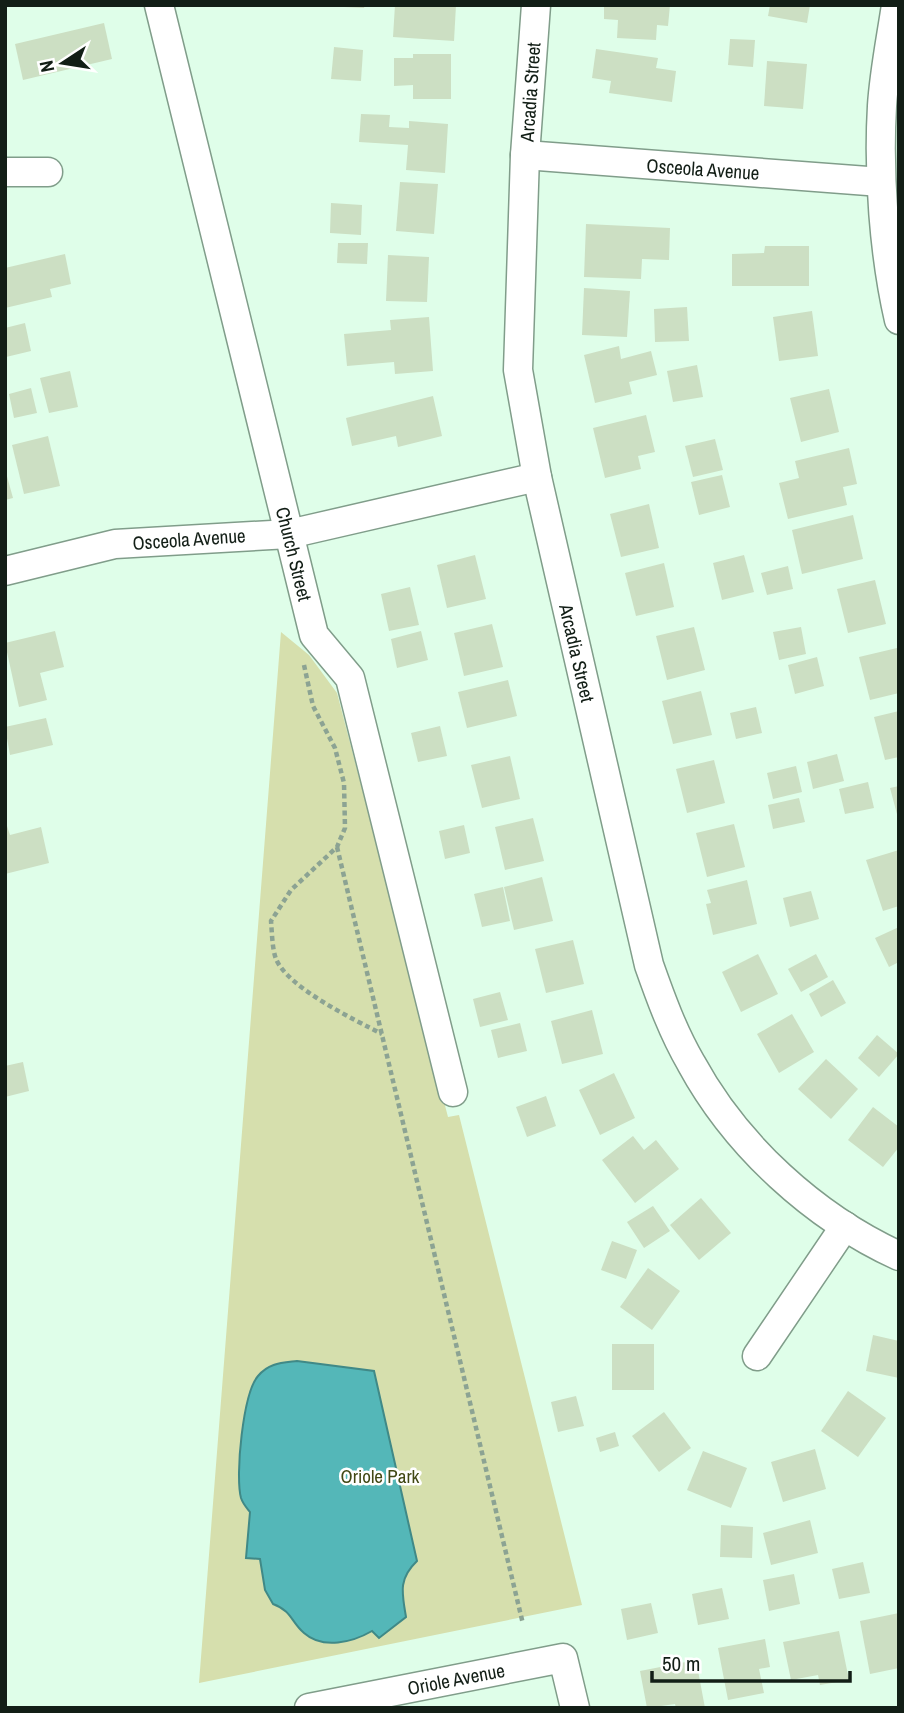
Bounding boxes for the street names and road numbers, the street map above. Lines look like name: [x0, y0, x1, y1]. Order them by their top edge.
street label: Arcadia Street: [513, 41, 546, 144]
street label: Osceola Avenue: [646, 152, 760, 186]
street label: Church Street: [270, 504, 318, 604]
street label: Osceola Avenue: [132, 522, 246, 556]
street label: Arcadia Street: [553, 601, 601, 705]
street label: Oriole Avenue: [405, 1657, 507, 1701]

